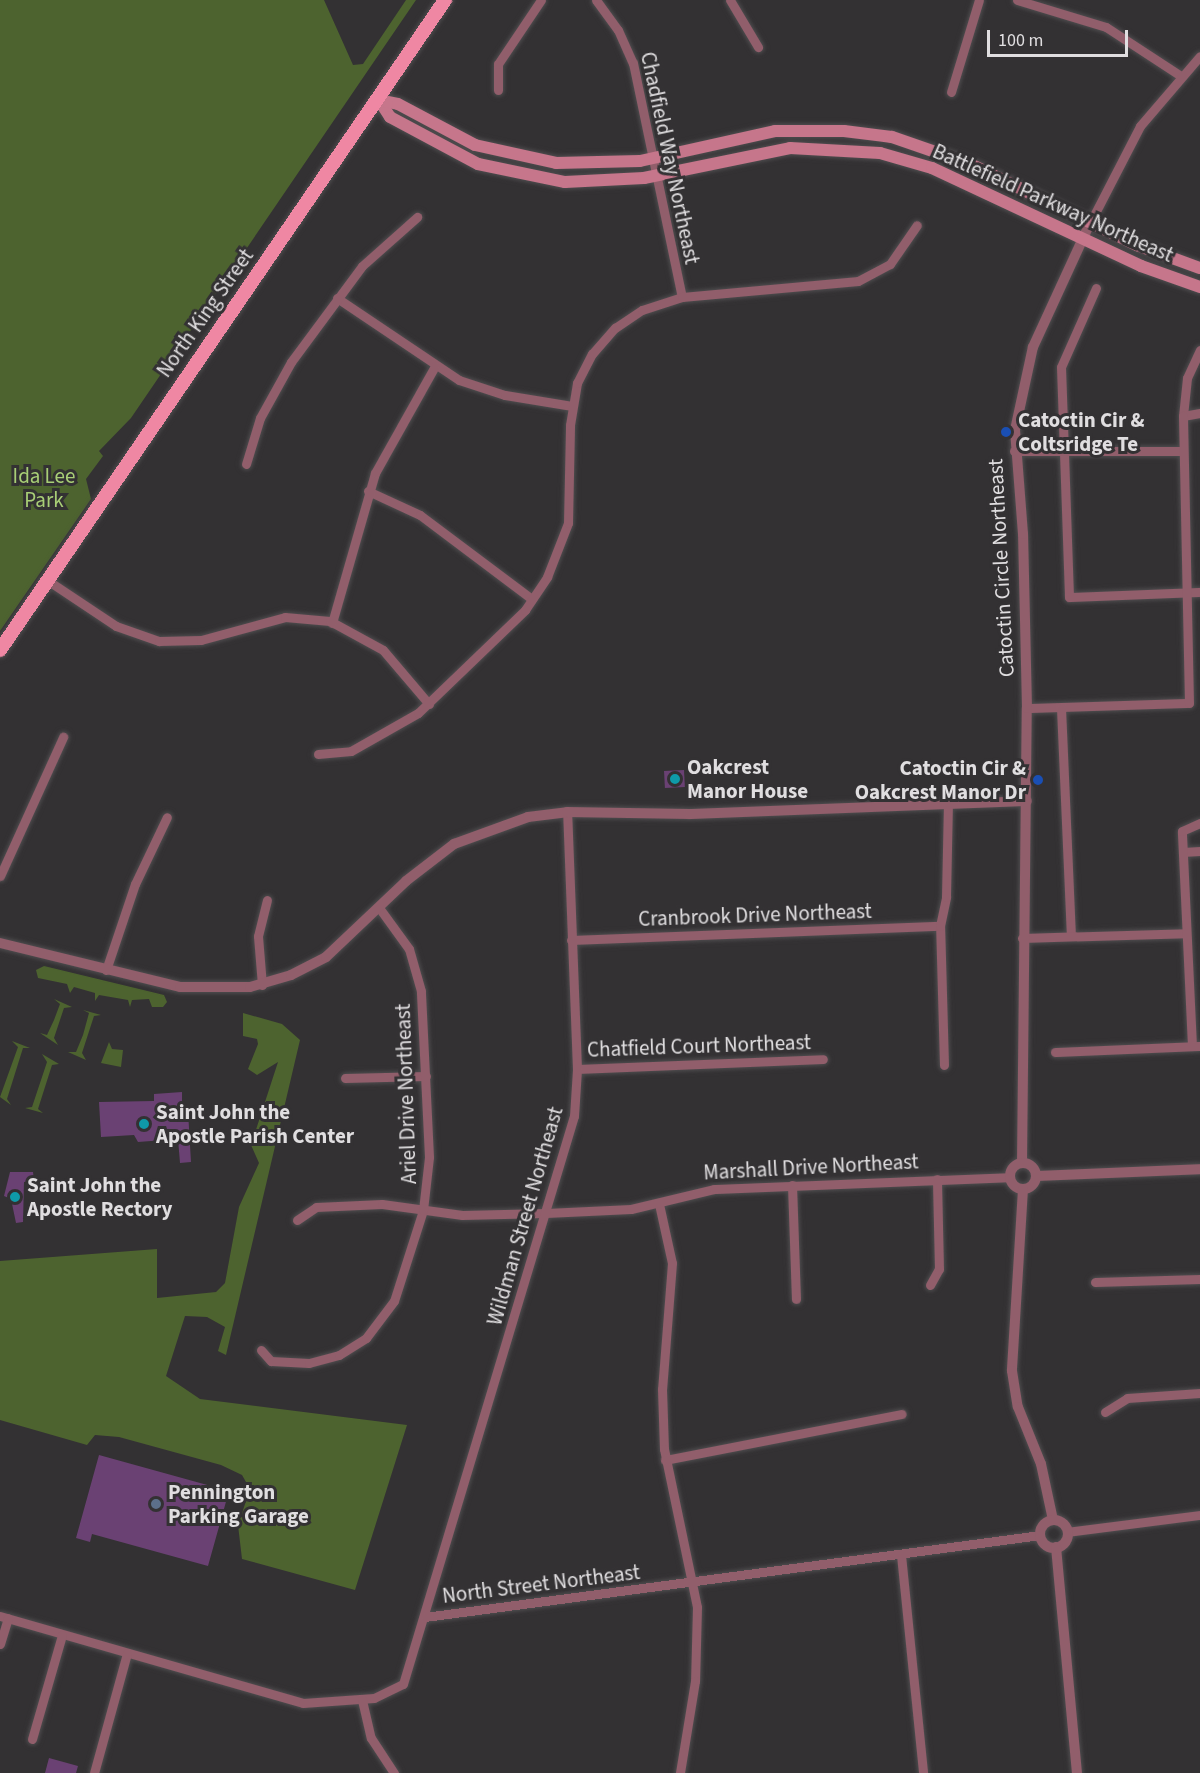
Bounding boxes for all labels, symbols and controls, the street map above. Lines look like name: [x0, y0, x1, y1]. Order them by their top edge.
scale bar: [990, 18, 1131, 56]
text: 100 m: [998, 28, 1043, 53]
street label: Chadfield Way Northeast: [635, 50, 705, 266]
street label: Battlefield Parkway Northeast: [929, 138, 1177, 268]
street label: North King Street: [151, 244, 259, 382]
place label: Catoctin Cir & Coltsridge Te: [1018, 407, 1144, 457]
marker: Catoctin Cir & Coltsridge Te: [999, 425, 1013, 439]
street label: Catoctin Circle Northeast: [983, 458, 1019, 678]
park label: Ida Lee Park: [13, 463, 75, 513]
place label: Oakcrest Manor House: [687, 754, 808, 804]
place label: Catoctin Cir & Oakcrest Manor Dr: [855, 755, 1026, 805]
marker: Oakcrest Manor House: [668, 772, 682, 786]
marker: Catoctin Cir & Oakcrest Manor Dr: [1031, 773, 1045, 787]
street label: Cranbrook Drive Northeast: [638, 898, 872, 932]
street label: Ariel Drive Northeast: [390, 1003, 422, 1185]
street label: Chatfield Court Northeast: [587, 1030, 811, 1062]
place label: Saint John the Apostle Parish Center: [156, 1099, 354, 1149]
street label: Wildman Street Northeast: [482, 1104, 568, 1328]
marker: Saint John the Apostle Parish Center: [137, 1117, 151, 1131]
street label: Marshall Drive Northeast: [703, 1149, 919, 1185]
place label: Saint John the Apostle Rectory: [27, 1172, 173, 1222]
marker: Saint John the Apostle Rectory: [8, 1190, 22, 1204]
place label: Pennington Parking Garage: [168, 1479, 309, 1529]
marker: Pennington Parking Garage: [149, 1497, 163, 1511]
street label: North Street Northeast: [441, 1559, 641, 1609]

